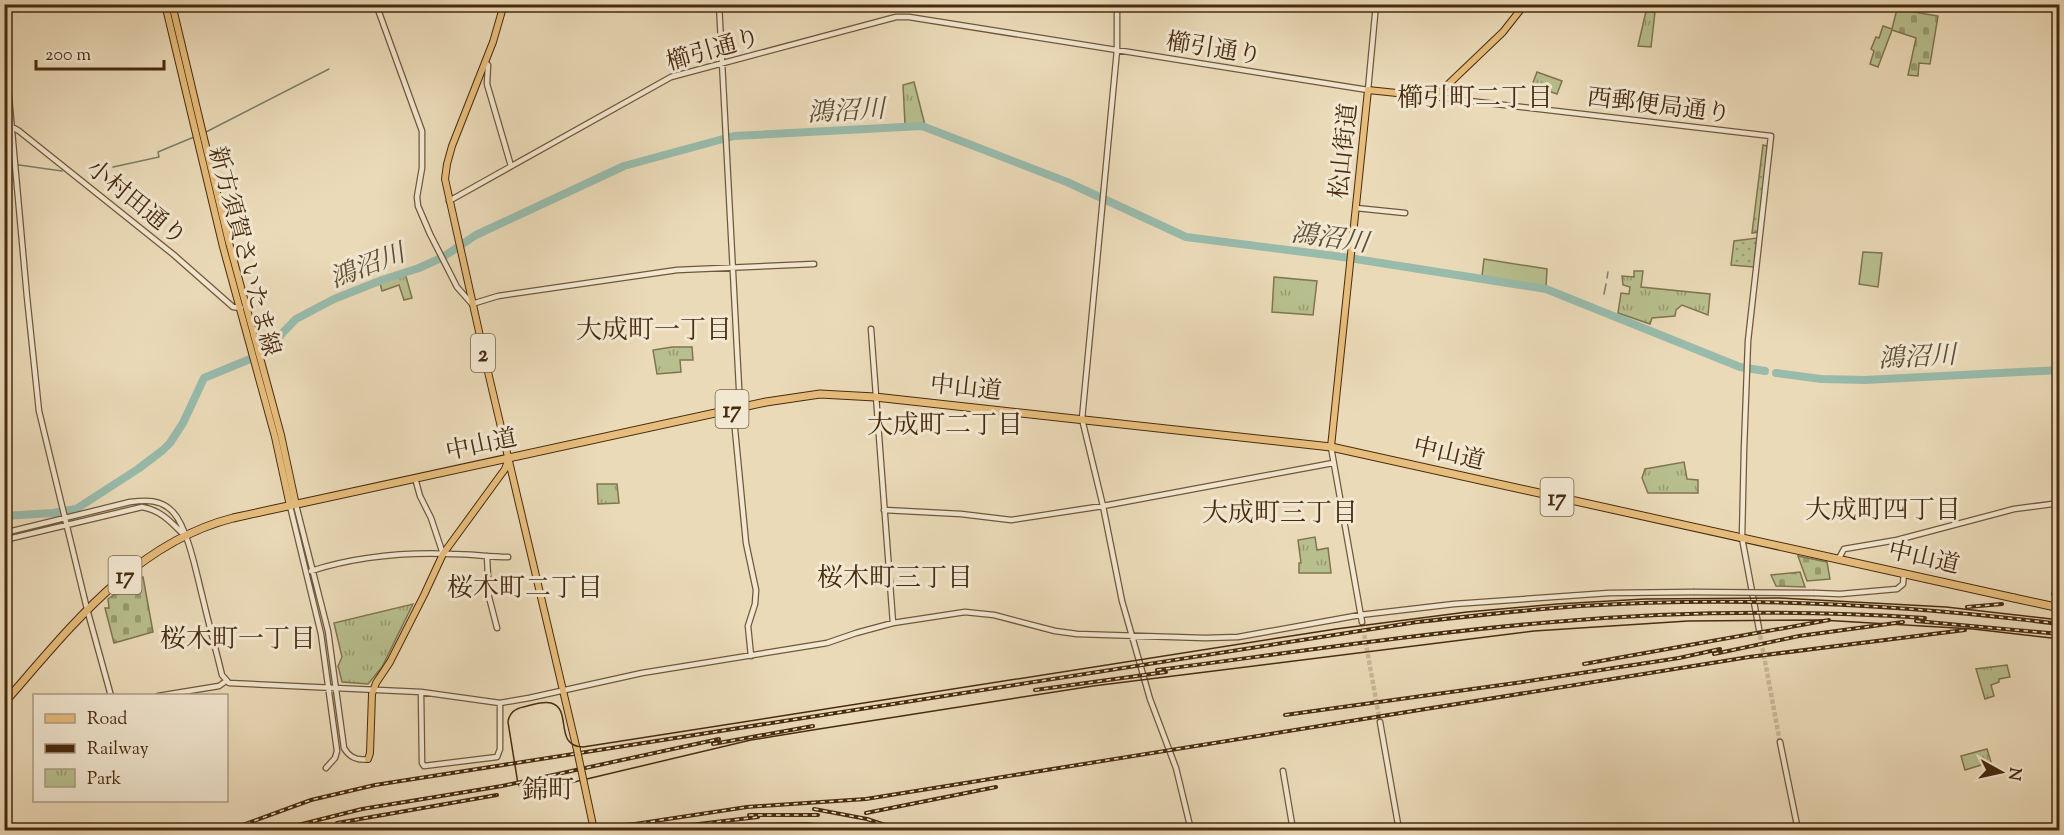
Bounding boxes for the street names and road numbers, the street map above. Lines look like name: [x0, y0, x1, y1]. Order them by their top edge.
street label: 櫛引通り: [663, 21, 764, 80]
street label: 櫛引通り: [1164, 26, 1264, 74]
street label: 西郵便局通り: [1585, 81, 1732, 133]
street label: 松山街道: [1323, 102, 1367, 201]
street label: 新方須賀さいたま線: [199, 143, 287, 360]
street label: 小村田通り: [78, 153, 193, 255]
road number: 2: [471, 334, 495, 372]
street label: 中山道: [928, 368, 1003, 410]
road number: 17: [716, 390, 748, 428]
street label: 中山道: [443, 422, 520, 470]
street label: 中山道: [1410, 430, 1487, 480]
road number: 17: [1540, 478, 1574, 516]
street label: 中山道: [1885, 534, 1962, 584]
road number: 17: [108, 556, 142, 594]

